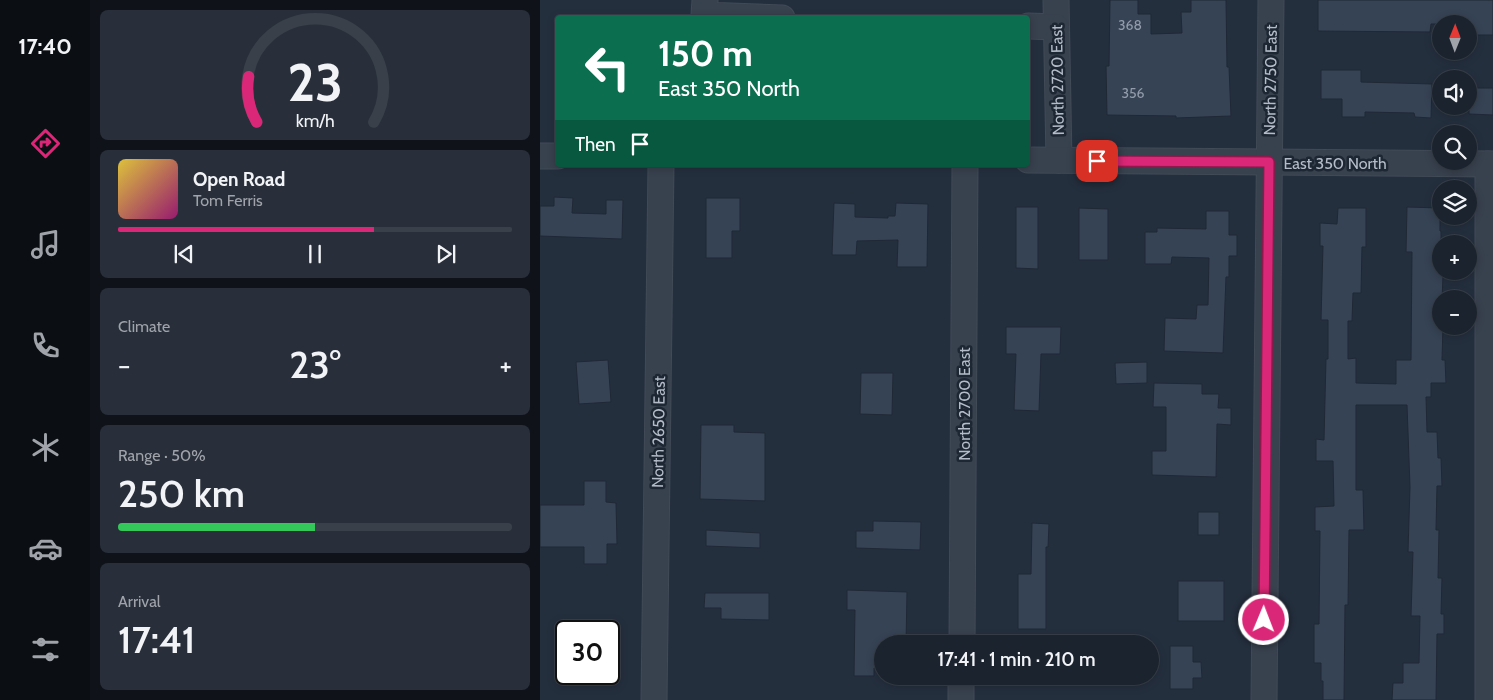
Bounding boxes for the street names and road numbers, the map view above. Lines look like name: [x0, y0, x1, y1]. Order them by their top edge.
street label: North 2720 East: [1047, 24, 1068, 136]
street label: North 2750 East: [1260, 24, 1281, 136]
street label: East 350 North: [1283, 154, 1387, 173]
street label: North 2700 East: [955, 347, 974, 461]
street label: North 2650 East: [648, 375, 669, 488]

